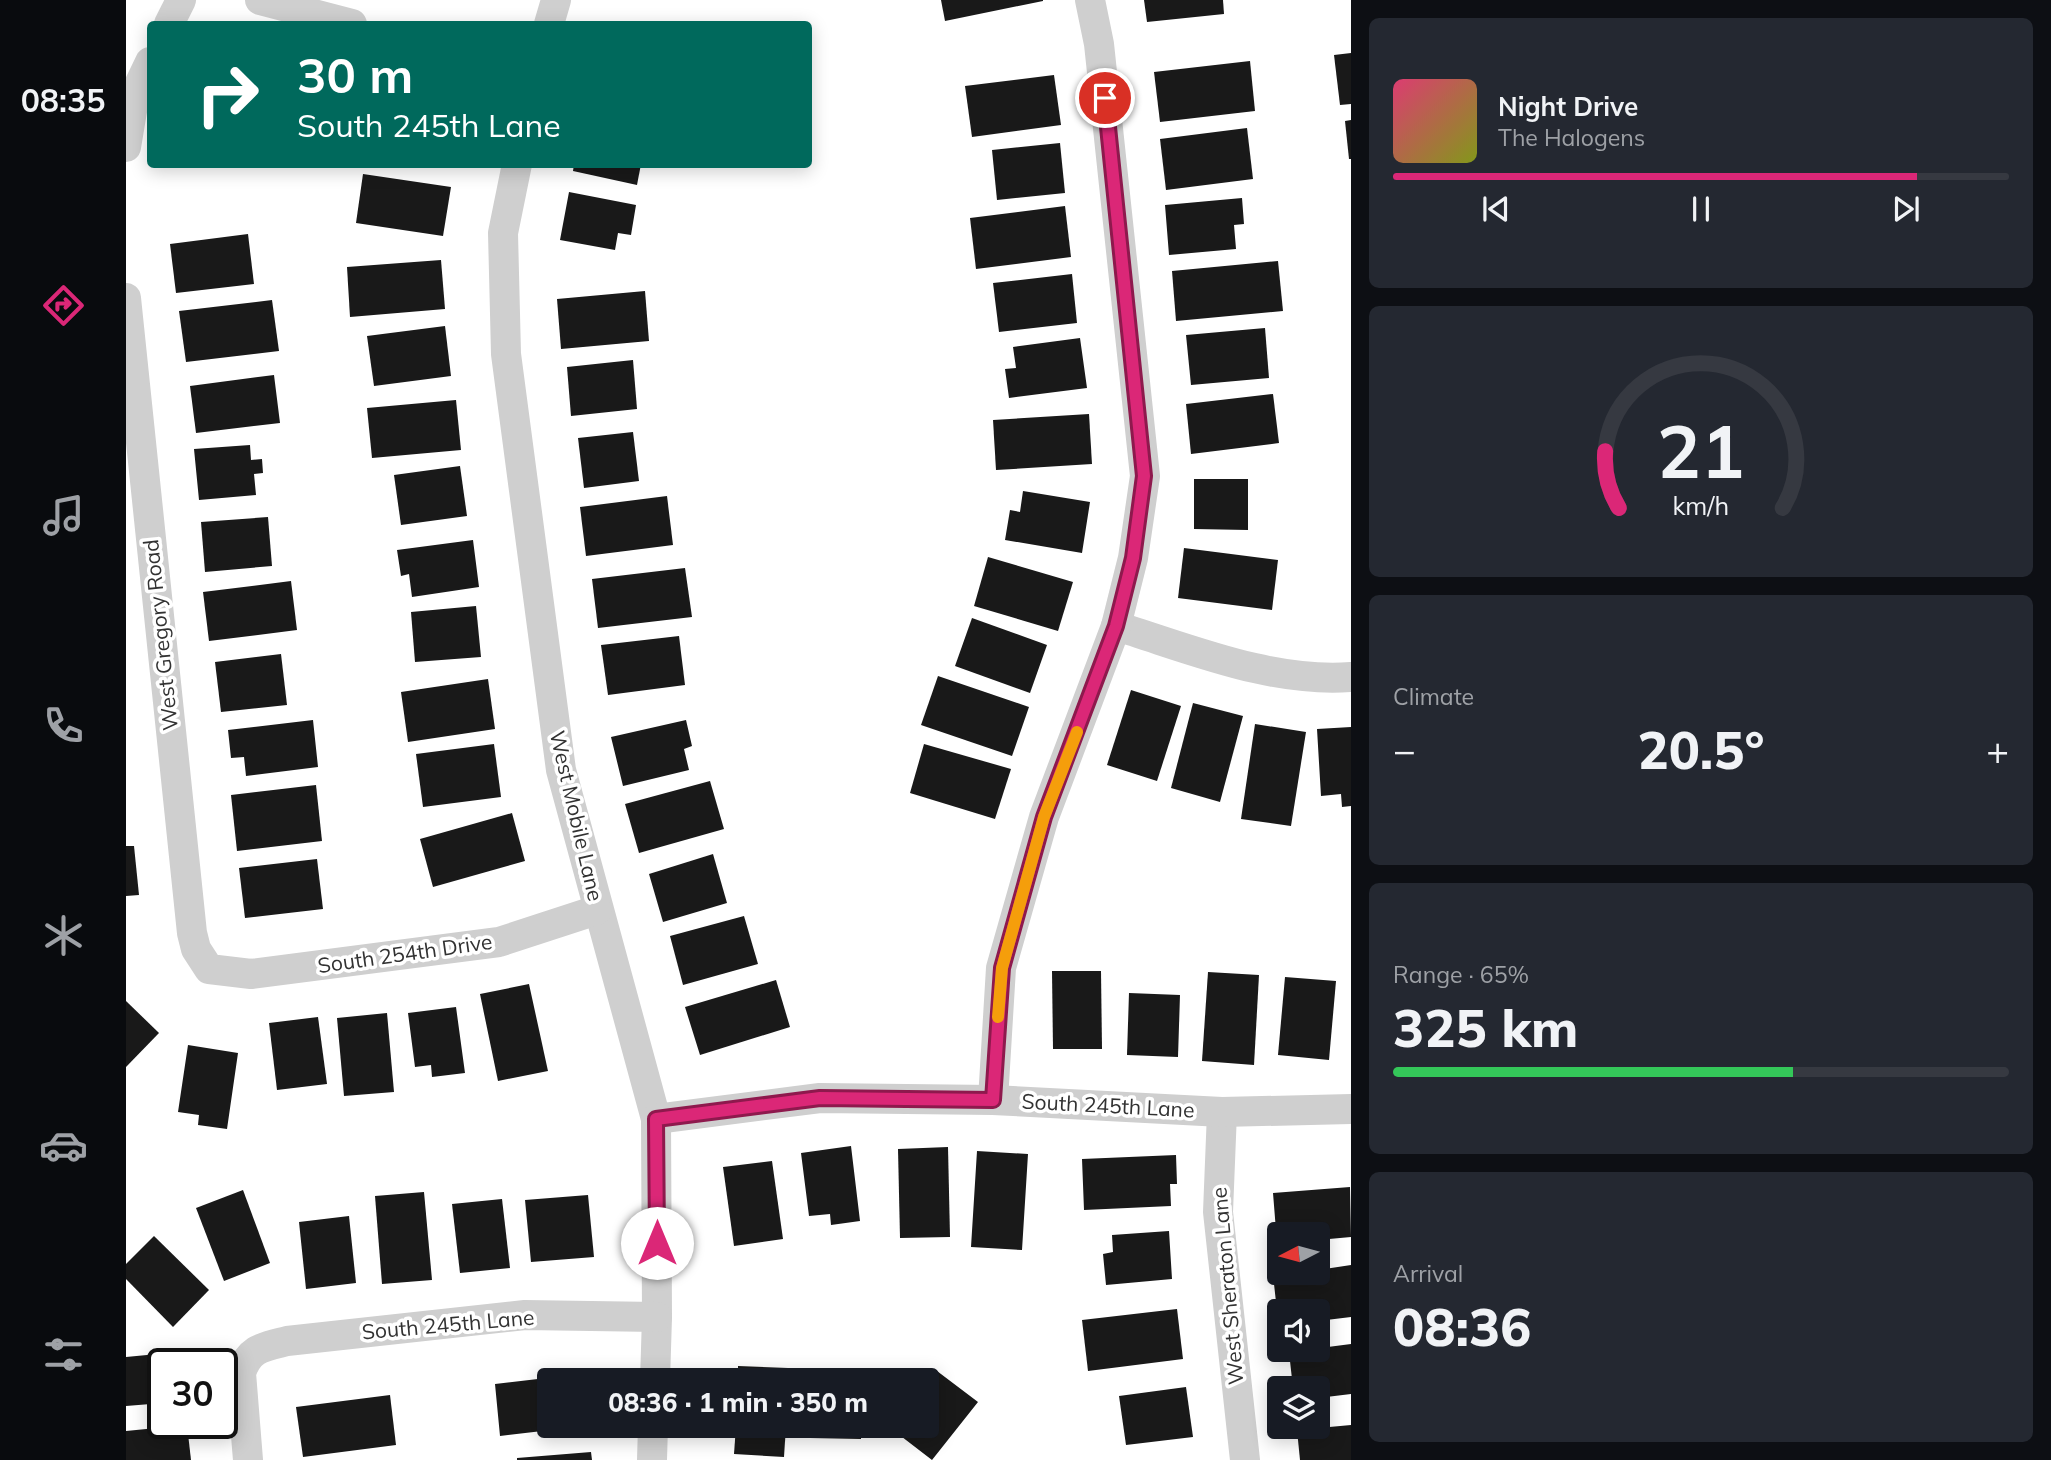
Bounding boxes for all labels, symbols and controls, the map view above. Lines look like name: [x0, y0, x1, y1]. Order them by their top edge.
text: 30 m: [297, 44, 413, 105]
icon: right: [182, 49, 273, 140]
pin: [1075, 68, 1135, 128]
icon: arrive: [1086, 79, 1124, 117]
text: 08:35: [21, 80, 105, 120]
text: Night Drive: [1498, 90, 1638, 123]
text: South 245th Lane: [297, 105, 561, 145]
text: The Halogens: [1498, 123, 1645, 152]
icon: previous: [1477, 190, 1515, 228]
icon: pause: [1682, 190, 1720, 228]
icon: next: [1887, 190, 1925, 228]
icon: directions: [39, 281, 88, 330]
text: 21: [1657, 405, 1745, 496]
text: km/h: [1673, 489, 1729, 520]
icon: music: [39, 491, 88, 540]
street label: West Gregory Road: [137, 538, 183, 732]
text: Climate: [1393, 682, 1474, 711]
icon: phone: [39, 701, 88, 750]
text: 20.5°: [1637, 717, 1765, 782]
text: −: [1393, 726, 1416, 774]
text: +: [1986, 726, 2009, 774]
street label: West Mobile Lane: [545, 728, 609, 903]
icon: climate: [39, 911, 88, 960]
street label: South 254th Drive: [316, 928, 494, 978]
text: Range · 65%: [1393, 960, 1529, 989]
text: 325 km: [1393, 995, 1578, 1060]
street label: South 245th Lane: [1021, 1087, 1195, 1123]
icon: car: [39, 1121, 88, 1170]
street label: West Sheraton Lane: [1205, 1186, 1249, 1386]
position arrow: [620, 1206, 694, 1280]
north arrow: [1267, 1222, 1330, 1284]
map controls: [1267, 1222, 1330, 1439]
text: Arrival: [1393, 1259, 1463, 1288]
text: 08:36: [1393, 1294, 1531, 1359]
button: sound: [1267, 1299, 1330, 1362]
street label: South 245th Lane: [361, 1304, 535, 1344]
icon: filters: [39, 1330, 88, 1379]
speed limit sign: 30: [147, 1348, 238, 1439]
button: layers: [1267, 1376, 1330, 1439]
text: 08:36 · 1 min · 350 m: [608, 1386, 868, 1419]

